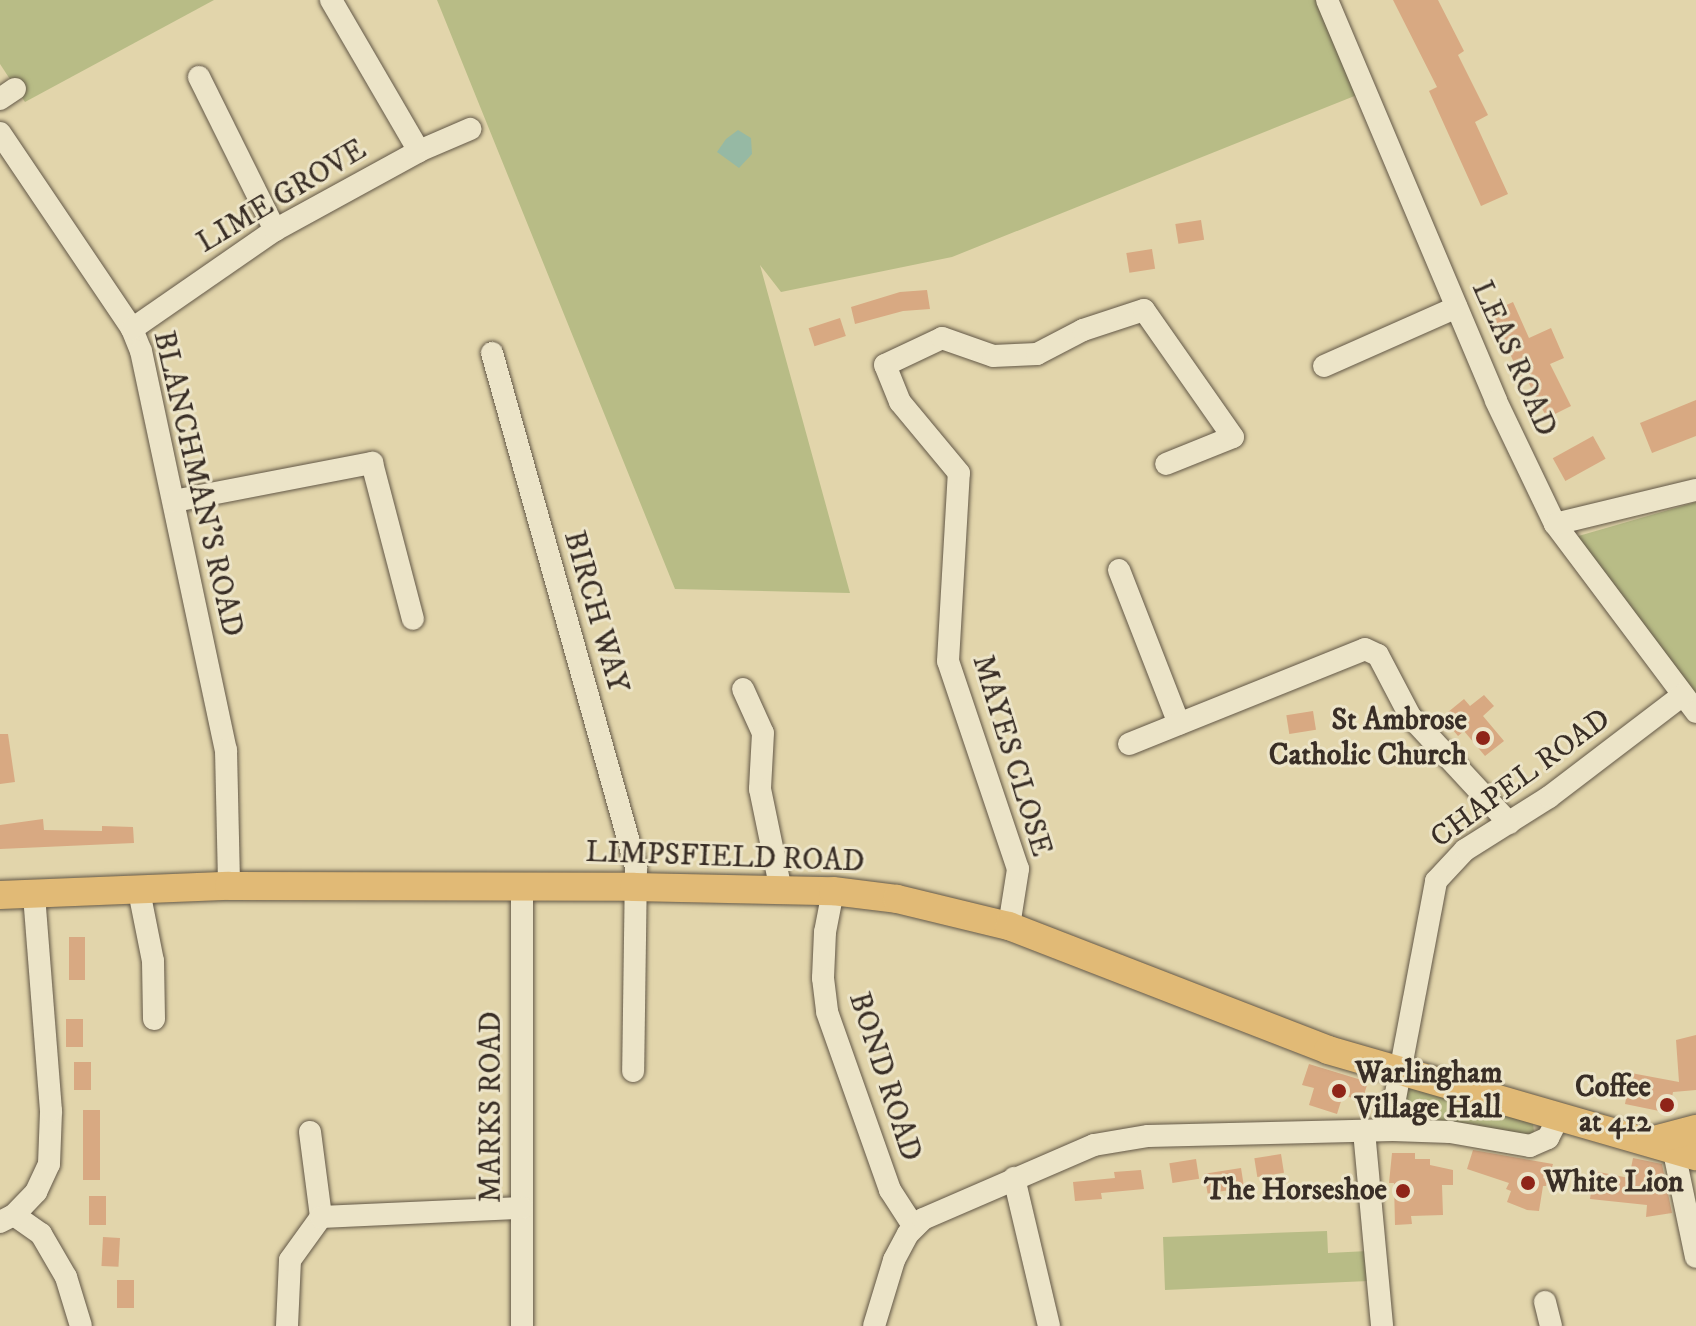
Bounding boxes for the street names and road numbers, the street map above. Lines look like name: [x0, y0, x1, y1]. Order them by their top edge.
street label: LIME GROVE: [191, 132, 373, 262]
street label: LEAS ROAD: [1463, 276, 1563, 442]
street label: BLANCHMAN'S ROAD: [144, 328, 250, 640]
street label: BIRCH WAY: [555, 527, 635, 697]
street label: MAYES CLOSE: [963, 651, 1059, 861]
street label: CHAPEL ROAD: [1424, 702, 1618, 856]
street label: LIMPSFIELD ROAD: [585, 835, 865, 881]
street label: BOND ROAD: [840, 988, 928, 1166]
street label: MARKS ROAD: [474, 1011, 510, 1203]

